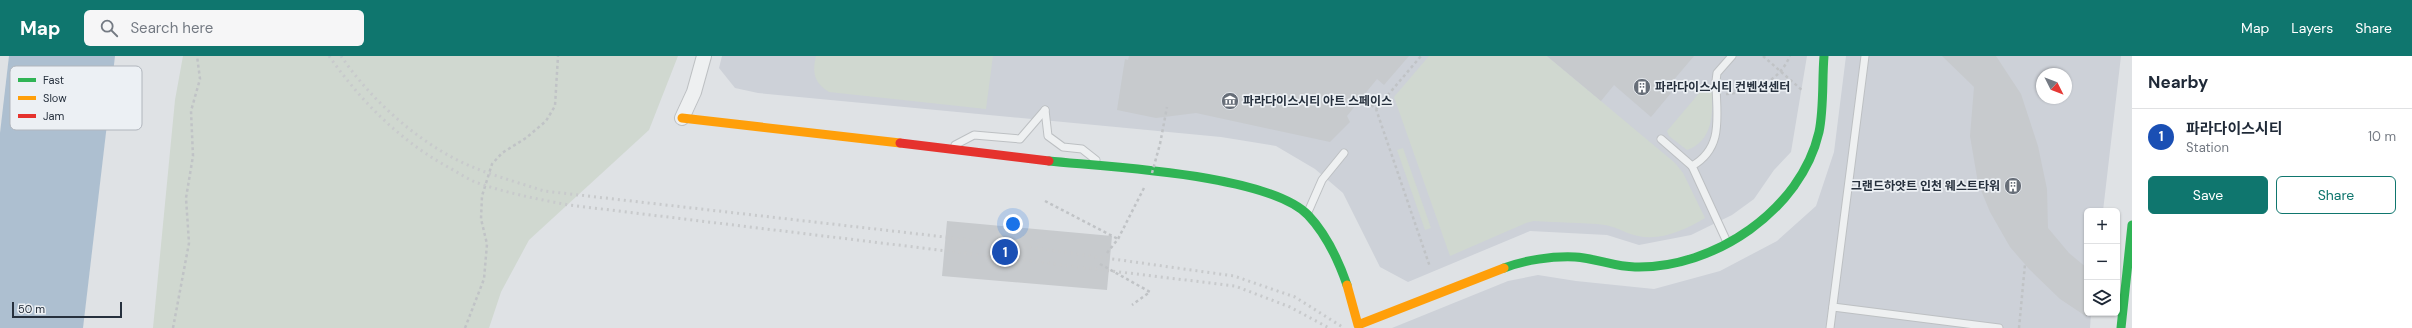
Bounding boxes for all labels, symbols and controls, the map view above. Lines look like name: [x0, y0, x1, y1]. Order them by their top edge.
search box: [84, 10, 364, 46]
text: Map: [20, 16, 60, 41]
icon: search: [98, 17, 120, 39]
text: Search here: [130, 18, 213, 38]
text: Map: [2241, 19, 2269, 37]
text: Layers: [2291, 19, 2333, 37]
text: Share: [2355, 19, 2392, 37]
legend: [10, 66, 142, 130]
north arrow: [2036, 68, 2072, 104]
text: Nearby: [2148, 71, 2208, 93]
text: Fast: [43, 73, 64, 87]
building icon: 파라다이스시티 컨벤션센터: [1632, 77, 1652, 97]
place label: 파라다이스시티 컨벤션센터: [1655, 79, 1790, 95]
text: Slow: [43, 91, 67, 105]
museum icon: 파라다이스시티 아트 스페이스: [1220, 91, 1240, 111]
place label: 파라다이스시티 아트 스페이스: [1243, 93, 1392, 109]
text: Jam: [43, 109, 64, 123]
text: 파라다이스시티: [2186, 119, 2283, 139]
text: 1: [2159, 128, 2163, 145]
text: 10 m: [2368, 128, 2396, 145]
text: Station: [2186, 139, 2229, 156]
building icon: 그랜드하얏트 인천 웨스트타워: [2003, 176, 2023, 196]
button: Save: [2148, 176, 2268, 214]
button: Share: [2276, 176, 2396, 214]
place label: 그랜드하얏트 인천 웨스트타워: [1851, 178, 2000, 194]
map controls: [2084, 208, 2120, 316]
button: +: [2084, 208, 2120, 244]
your location: [1003, 214, 1023, 234]
pin: 1: [992, 237, 1018, 267]
button: −: [2084, 244, 2120, 280]
button: layers: [2084, 280, 2120, 316]
scale bar: [12, 300, 122, 319]
text: 50 m: [18, 302, 45, 316]

